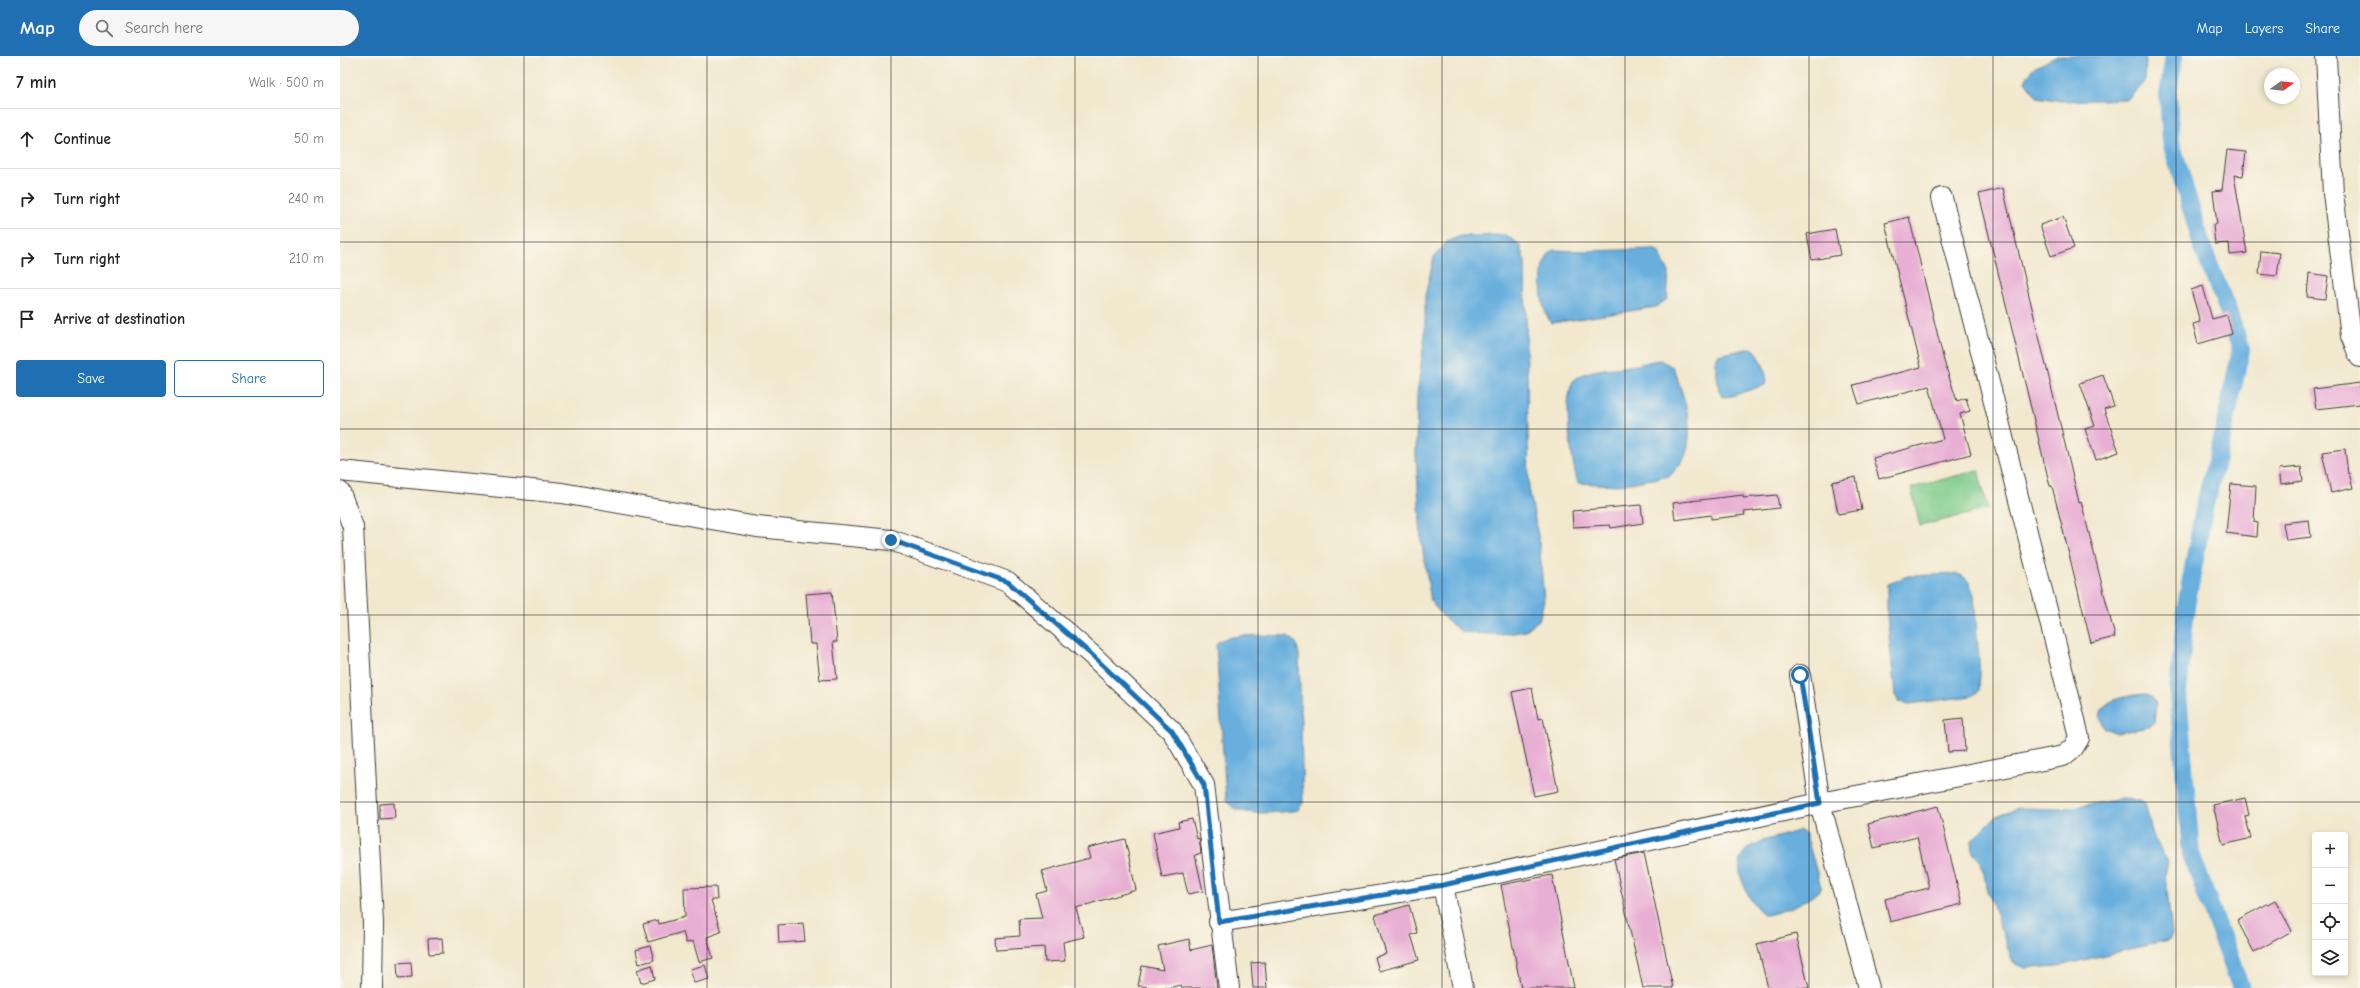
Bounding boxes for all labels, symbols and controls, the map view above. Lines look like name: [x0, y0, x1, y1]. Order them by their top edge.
search box: [79, 10, 359, 46]
text: Map: [20, 17, 55, 39]
icon: search: [93, 17, 115, 39]
text: Search here: [125, 19, 203, 37]
text: Map: [2196, 20, 2223, 37]
text: Layers: [2245, 20, 2283, 37]
text: Share: [2305, 20, 2340, 37]
north arrow: [2264, 68, 2300, 104]
text: 7 min: [16, 73, 57, 92]
text: Walk · 500 m: [249, 75, 324, 90]
icon: ahead: [16, 128, 38, 150]
text: Continue: [54, 130, 111, 148]
text: 50 m: [294, 131, 324, 146]
icon: right: [16, 188, 38, 210]
text: Turn right: [54, 190, 120, 208]
text: 240 m: [288, 191, 324, 206]
icon: right: [16, 248, 38, 270]
text: Turn right: [54, 250, 120, 268]
text: 210 m: [289, 251, 324, 266]
icon: arrive: [16, 308, 38, 330]
text: Arrive at destination: [54, 310, 185, 328]
button: Save: [16, 360, 166, 397]
button: Share: [174, 360, 324, 397]
route end: [882, 531, 900, 549]
route start: [1791, 666, 1809, 684]
map controls: [2312, 832, 2348, 976]
button: +: [2312, 832, 2348, 868]
button: −: [2312, 868, 2348, 904]
button: locate: [2312, 904, 2348, 940]
button: layers: [2312, 940, 2348, 976]

